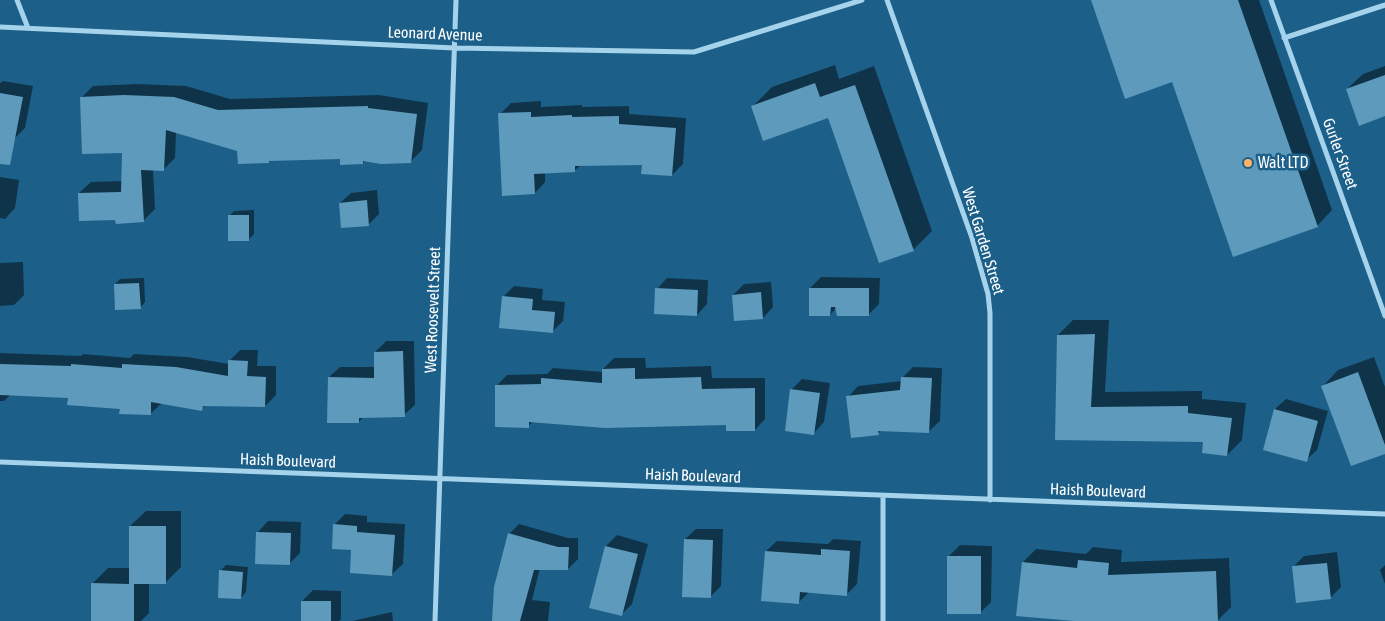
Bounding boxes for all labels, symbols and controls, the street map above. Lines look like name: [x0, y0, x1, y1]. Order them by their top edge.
street label: Leonard Avenue: [387, 23, 483, 45]
street label: Gurler Street: [1318, 116, 1362, 192]
place label: Walt LTD: [1258, 153, 1308, 173]
marker: Walt LTD: [1242, 157, 1254, 169]
street label: West Garden Street: [958, 185, 1008, 297]
street label: West Roosevelt Street: [421, 246, 445, 374]
street label: Haish Boulevard: [240, 450, 336, 472]
street label: Haish Boulevard: [645, 465, 741, 487]
street label: Haish Boulevard: [1050, 480, 1146, 502]

